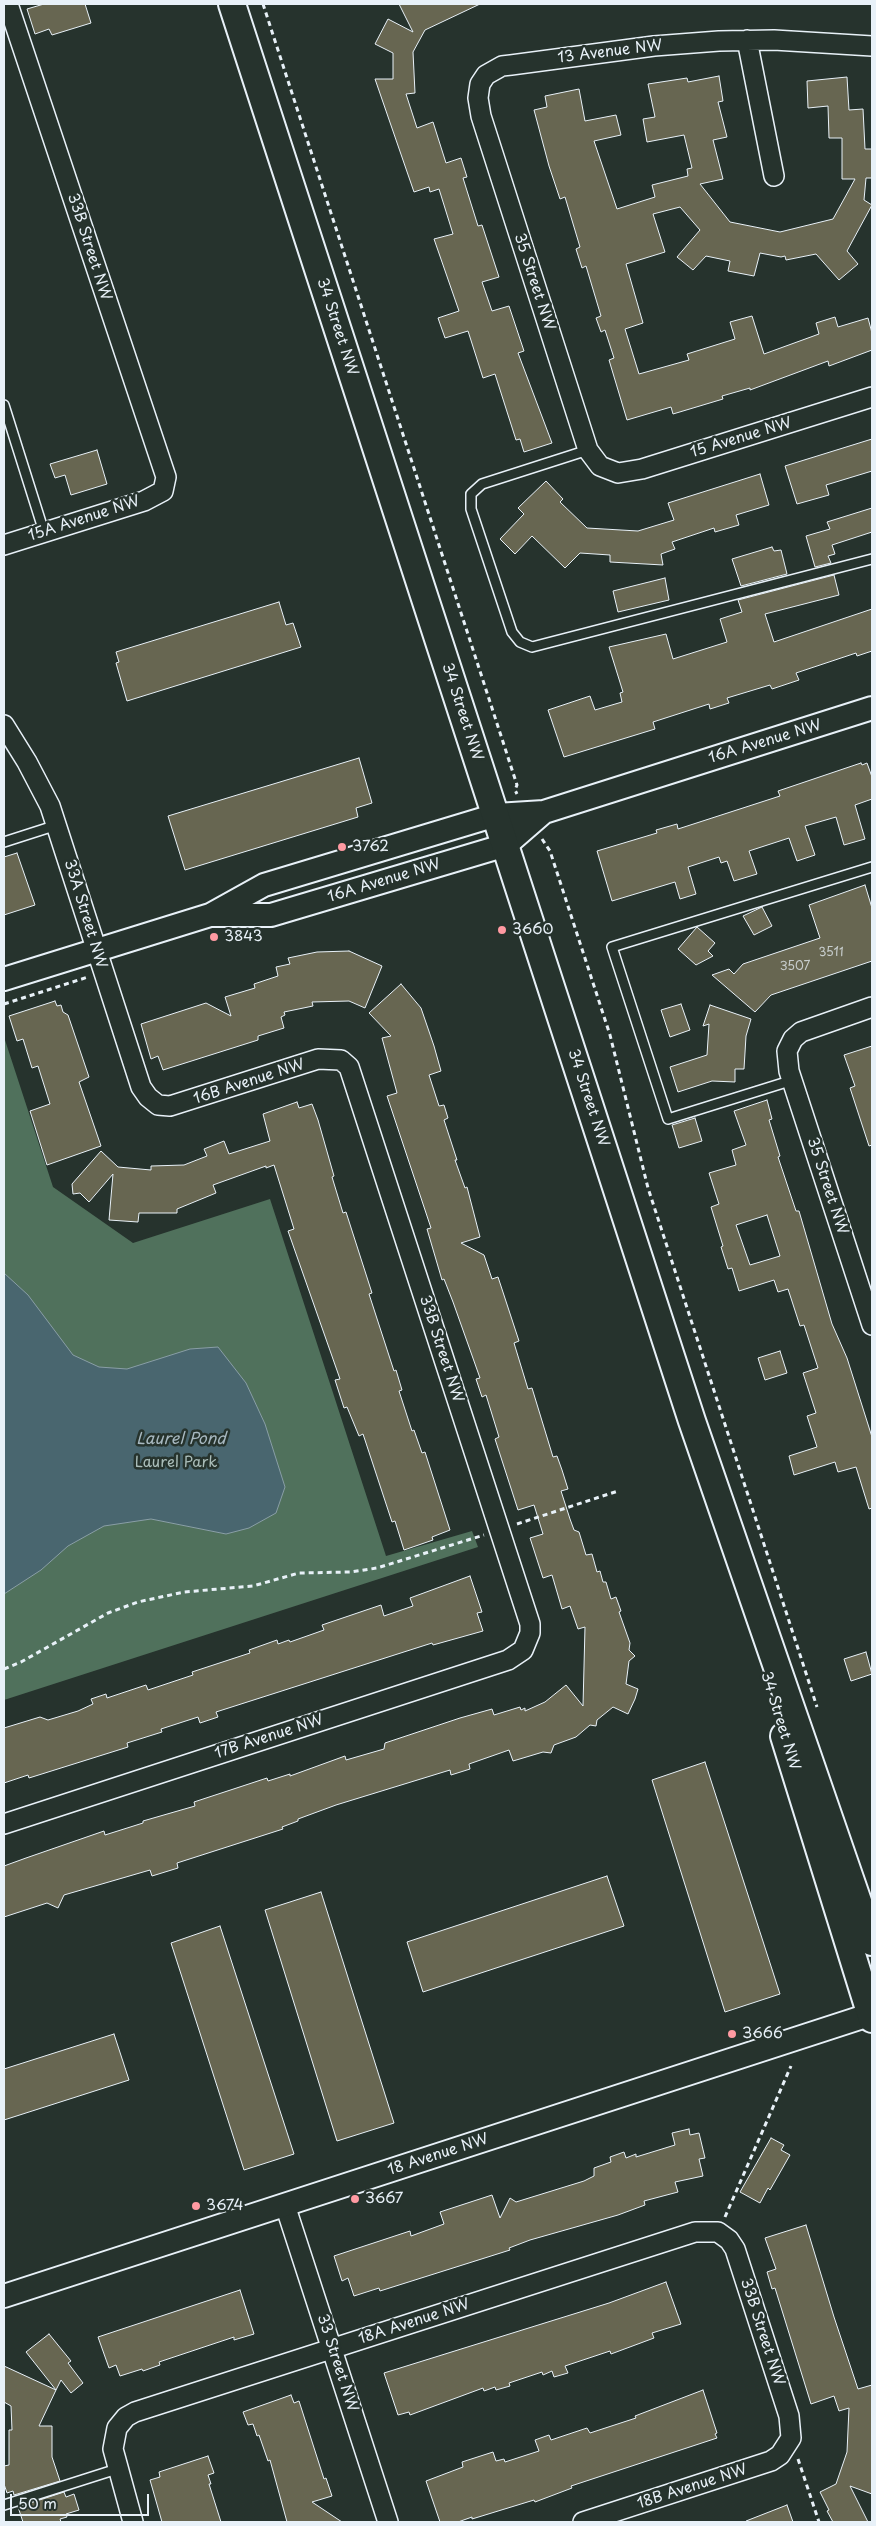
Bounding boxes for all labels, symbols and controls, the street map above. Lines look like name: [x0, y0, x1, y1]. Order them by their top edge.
street label: 13 Avenue NW: [557, 37, 663, 67]
street label: 33B Street NW: [63, 191, 115, 303]
street label: 35 Street NW: [510, 231, 558, 333]
street label: 34 Street NW: [313, 276, 361, 378]
street label: 15 Avenue NW: [688, 414, 794, 462]
street label: 15A Avenue NW: [26, 493, 142, 545]
street label: 34 Street NW: [438, 661, 486, 763]
street label: 16A Avenue NW: [706, 716, 824, 768]
place label: 3762: [352, 838, 389, 856]
marker: 3762: [336, 841, 348, 853]
street label: 16A Avenue NW: [325, 855, 443, 907]
street label: 33A Street NW: [60, 857, 110, 971]
place label: 3660: [512, 921, 553, 939]
marker: 3660: [496, 924, 508, 936]
place label: 3843: [224, 928, 263, 946]
marker: 3843: [208, 931, 220, 943]
house number: 3511: [818, 946, 844, 960]
house number: 3507: [780, 960, 810, 974]
street label: 34 Street NW: [564, 1047, 612, 1149]
street label: 16B Avenue NW: [191, 1056, 307, 1108]
street label: 35 Street NW: [803, 1135, 851, 1237]
street label: 33B Street NW: [415, 1293, 467, 1405]
water label: Laurel Pond: [136, 1430, 226, 1450]
park label: Laurel Park: [135, 1454, 217, 1472]
street label: 34 Street NW: [757, 1670, 803, 1772]
street label: 17B Avenue NW: [212, 1711, 326, 1763]
place label: 3666: [742, 2025, 783, 2043]
marker: 3666: [726, 2028, 738, 2040]
street label: 18 Avenue NW: [386, 2130, 490, 2180]
place label: 3667: [365, 2190, 403, 2208]
marker: 3667: [349, 2193, 361, 2205]
place label: 3674: [206, 2197, 244, 2215]
marker: 3674: [190, 2200, 202, 2212]
street label: 33B Street NW: [736, 2276, 788, 2388]
street label: 18A Avenue NW: [356, 2296, 472, 2348]
street label: 33 Street NW: [313, 2312, 361, 2414]
street label: 18B Avenue NW: [635, 2461, 749, 2513]
scale bar: [12, 2484, 151, 2516]
text: 50 m: [18, 2491, 57, 2514]

